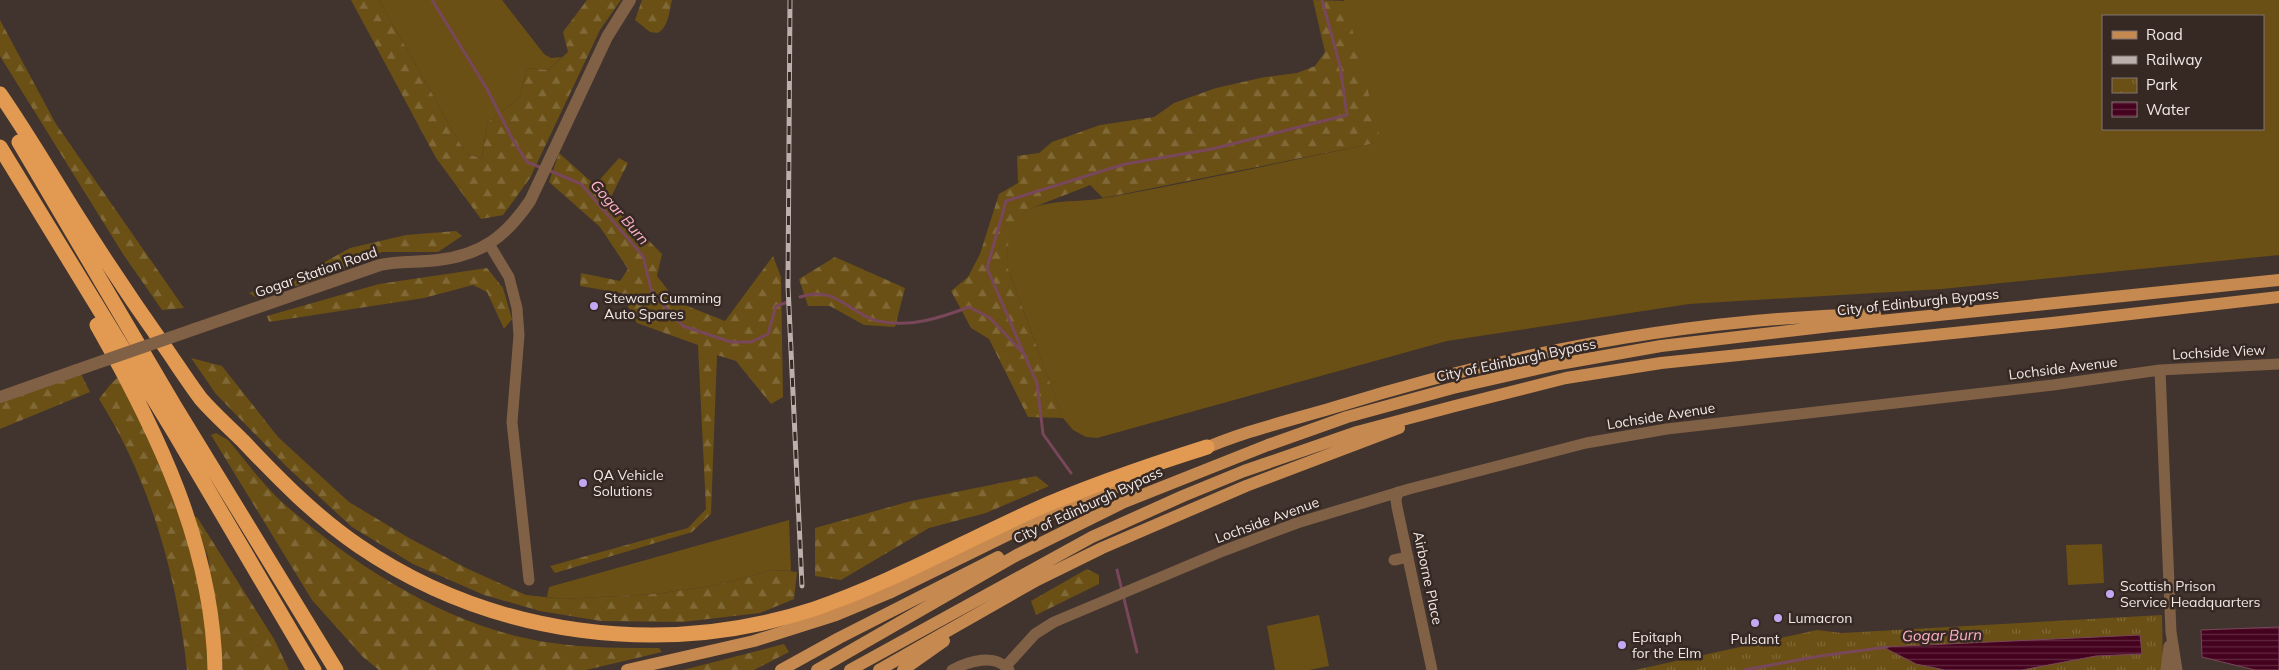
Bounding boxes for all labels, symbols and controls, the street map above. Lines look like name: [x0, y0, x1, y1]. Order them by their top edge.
legend: [2102, 15, 2264, 130]
text: Road: [2146, 25, 2183, 44]
text: Railway: [2146, 50, 2202, 69]
text: Park: [2146, 75, 2178, 94]
text: Water: [2146, 100, 2190, 119]
water label: Gogar Burn: [587, 176, 654, 249]
street label: Gogar Station Road: [252, 243, 380, 301]
street label: City of Edinburgh Bypass: [1836, 285, 2000, 319]
place label: Stewart Cumming Auto Spares: [604, 289, 722, 323]
marker: Stewart Cumming Auto Spares: [588, 300, 600, 312]
street label: City of Edinburgh Bypass: [1434, 334, 1598, 386]
street label: Lochside View: [2172, 341, 2266, 363]
street label: Lochside Avenue: [2008, 352, 2118, 384]
street label: Lochside Avenue: [1606, 399, 1716, 433]
street label: City of Edinburgh Bypass: [1010, 462, 1166, 548]
place label: QA Vehicle Solutions: [593, 466, 664, 500]
marker: QA Vehicle Solutions: [577, 477, 589, 489]
street label: Lochside Avenue: [1213, 493, 1321, 547]
street label: Airborne Place: [1409, 530, 1447, 626]
place label: Scottish Prison Service Headquarters: [2120, 577, 2261, 611]
marker: Scottish Prison Service Headquarters: [2104, 588, 2116, 600]
place label: Lumacron: [1788, 609, 1852, 627]
marker: Lumacron: [1772, 612, 1784, 624]
marker: Pulsant: [1749, 617, 1761, 629]
water label: Gogar Burn: [1902, 625, 1982, 645]
place label: Epitaph for the Elm: [1632, 628, 1702, 662]
place label: Pulsant: [1731, 630, 1780, 648]
marker: Epitaph for the Elm: [1616, 639, 1628, 651]

